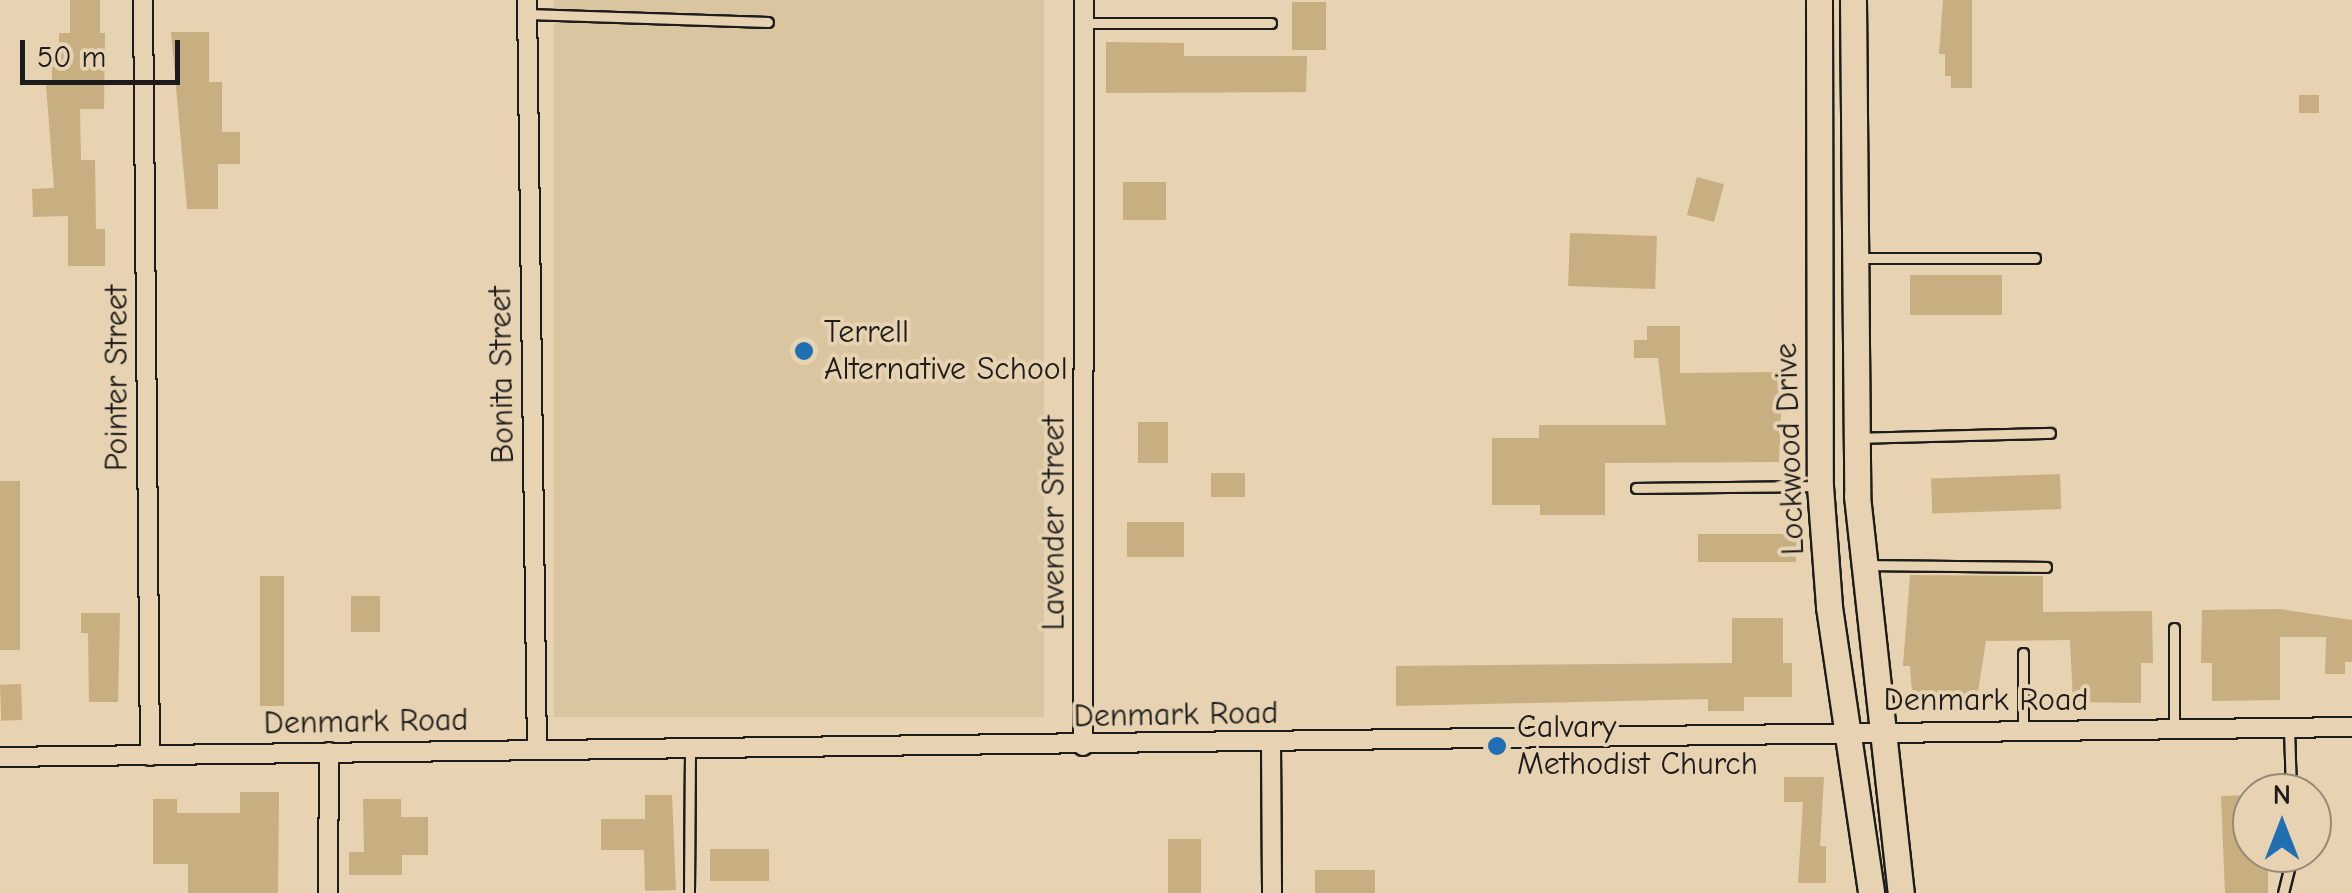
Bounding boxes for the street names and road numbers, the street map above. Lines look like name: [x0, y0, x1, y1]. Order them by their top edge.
street label: Pointer Street: [98, 285, 136, 471]
street label: Bonita Street: [481, 286, 523, 464]
street label: Lockwood Drive: [1767, 342, 1813, 556]
street label: Lavender Street: [1035, 416, 1073, 630]
street label: Denmark Road: [1884, 681, 2088, 719]
street label: Denmark Road: [1073, 694, 1279, 736]
street label: Denmark Road: [263, 701, 469, 743]

